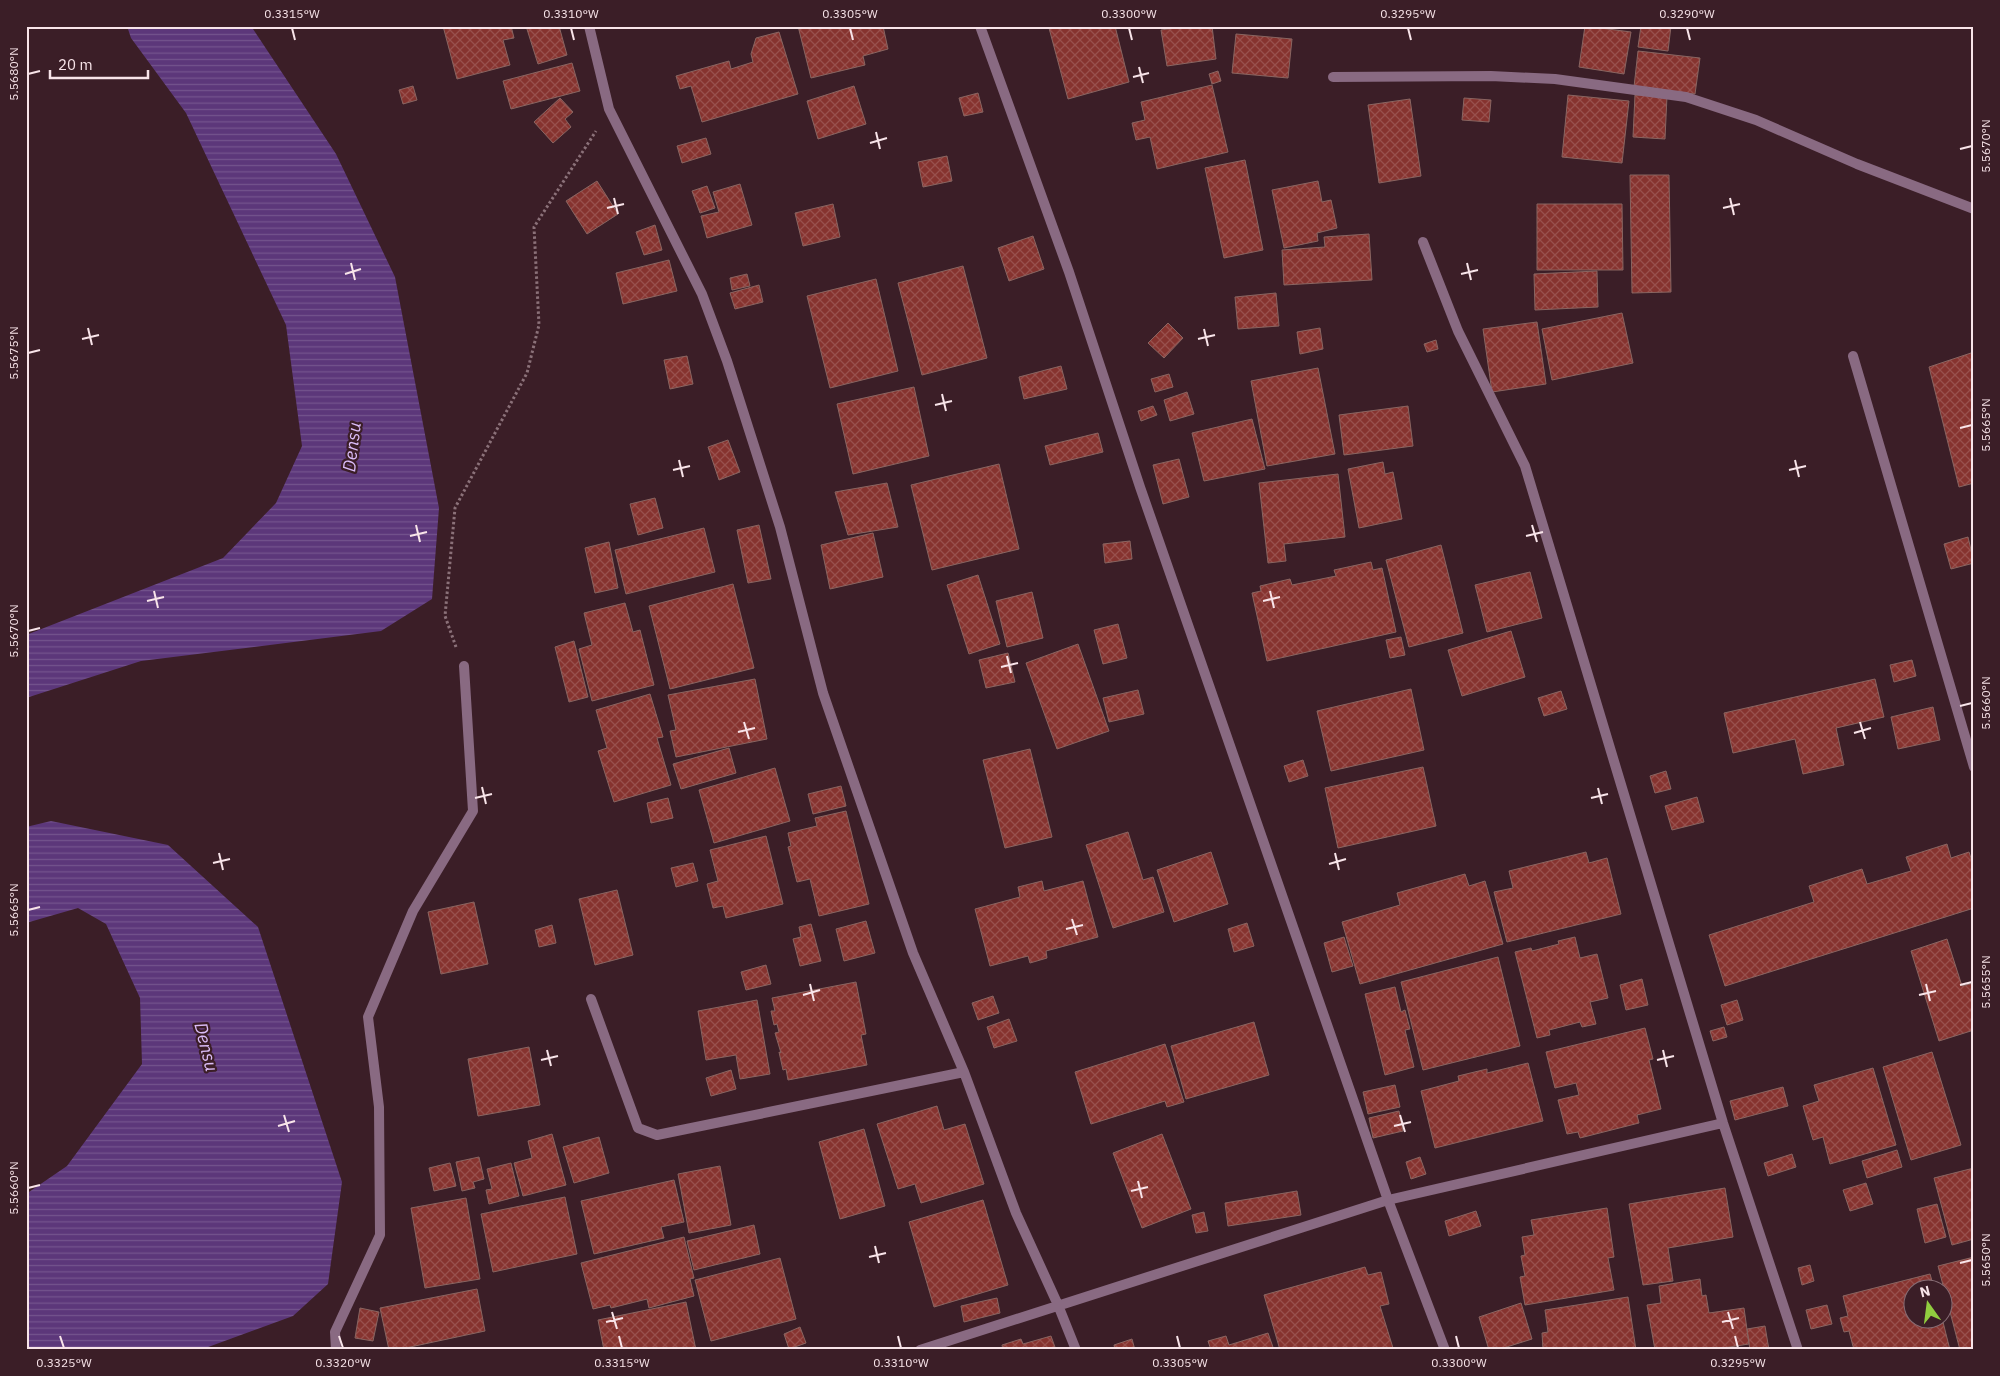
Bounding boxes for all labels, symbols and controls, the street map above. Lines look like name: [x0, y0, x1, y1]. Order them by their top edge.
text: 0.3315°W: [264, 6, 320, 21]
text: 0.3310°W: [543, 6, 599, 21]
text: 0.3305°W: [822, 6, 878, 21]
text: 0.3300°W: [1101, 6, 1157, 21]
text: 0.3295°W: [1380, 6, 1436, 21]
text: 0.3290°W: [1659, 6, 1715, 21]
text: 5.5680°N: [6, 47, 21, 101]
scale bar: [50, 48, 148, 80]
text: 20 m: [58, 55, 93, 74]
text: 5.5670°N: [1978, 119, 1993, 173]
text: 5.5675°N: [6, 326, 21, 380]
text: 5.5665°N: [1978, 398, 1993, 452]
water label: Densu: [337, 421, 366, 473]
text: 5.5670°N: [6, 604, 21, 658]
text: 5.5660°N: [1978, 676, 1993, 730]
text: 5.5665°N: [6, 883, 21, 937]
text: 5.5655°N: [1978, 955, 1993, 1009]
water label: Densu: [189, 1020, 224, 1074]
text: 5.5660°N: [6, 1161, 21, 1215]
text: 5.5650°N: [1978, 1233, 1993, 1287]
north arrow: [1902, 1278, 1952, 1328]
text: N: [1918, 1281, 1932, 1301]
text: 0.3325°W: [36, 1355, 92, 1370]
text: 0.3320°W: [315, 1355, 371, 1370]
text: 0.3315°W: [594, 1355, 650, 1370]
text: 0.3310°W: [873, 1355, 929, 1370]
text: 0.3305°W: [1152, 1355, 1208, 1370]
text: 0.3300°W: [1431, 1355, 1487, 1370]
text: 0.3295°W: [1710, 1355, 1766, 1370]

